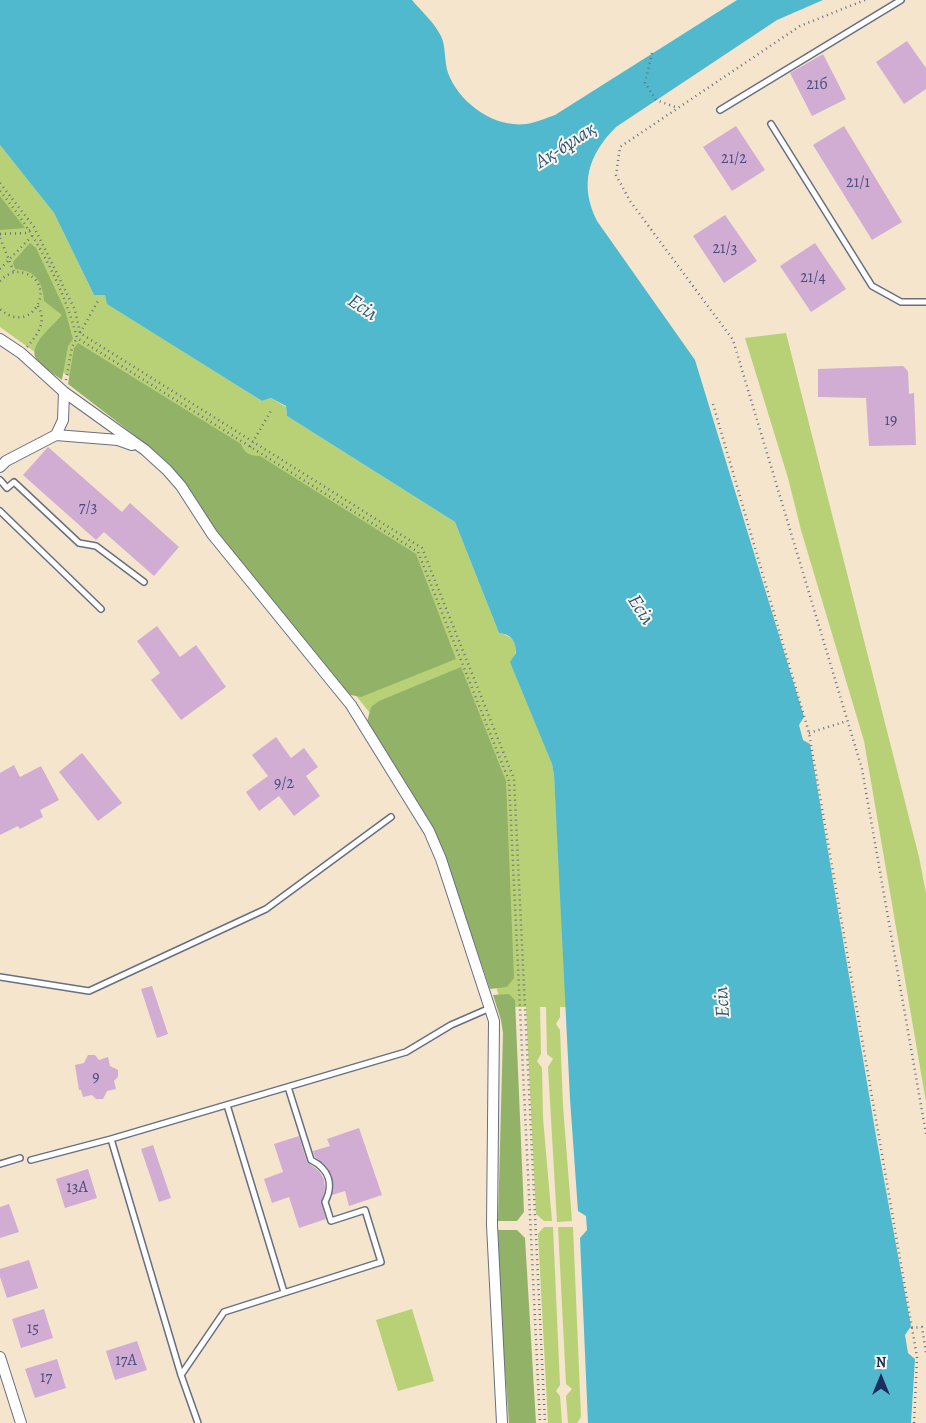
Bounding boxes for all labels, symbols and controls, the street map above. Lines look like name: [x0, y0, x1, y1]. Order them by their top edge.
house number: 21б: [806, 75, 828, 95]
water label: Ақ-бұлақ: [531, 117, 601, 175]
house number: 21/2: [721, 149, 747, 169]
house number: 21/1: [846, 173, 870, 193]
house number: 21/3: [713, 239, 737, 259]
house number: 21/4: [800, 268, 826, 288]
water label: Есіл: [342, 289, 382, 327]
house number: 19: [885, 411, 897, 431]
house number: 7/3: [79, 498, 97, 518]
water label: Есіл: [621, 590, 659, 630]
house number: 9/2: [274, 774, 294, 794]
water label: Есіл: [710, 986, 736, 1018]
house number: 9: [92, 1068, 100, 1088]
house number: 13А: [66, 1178, 88, 1198]
house number: 15: [27, 1319, 39, 1339]
house number: 17А: [115, 1351, 137, 1371]
north arrow: [856, 1353, 906, 1403]
text: N: [876, 1353, 886, 1372]
house number: 17: [40, 1368, 52, 1388]

